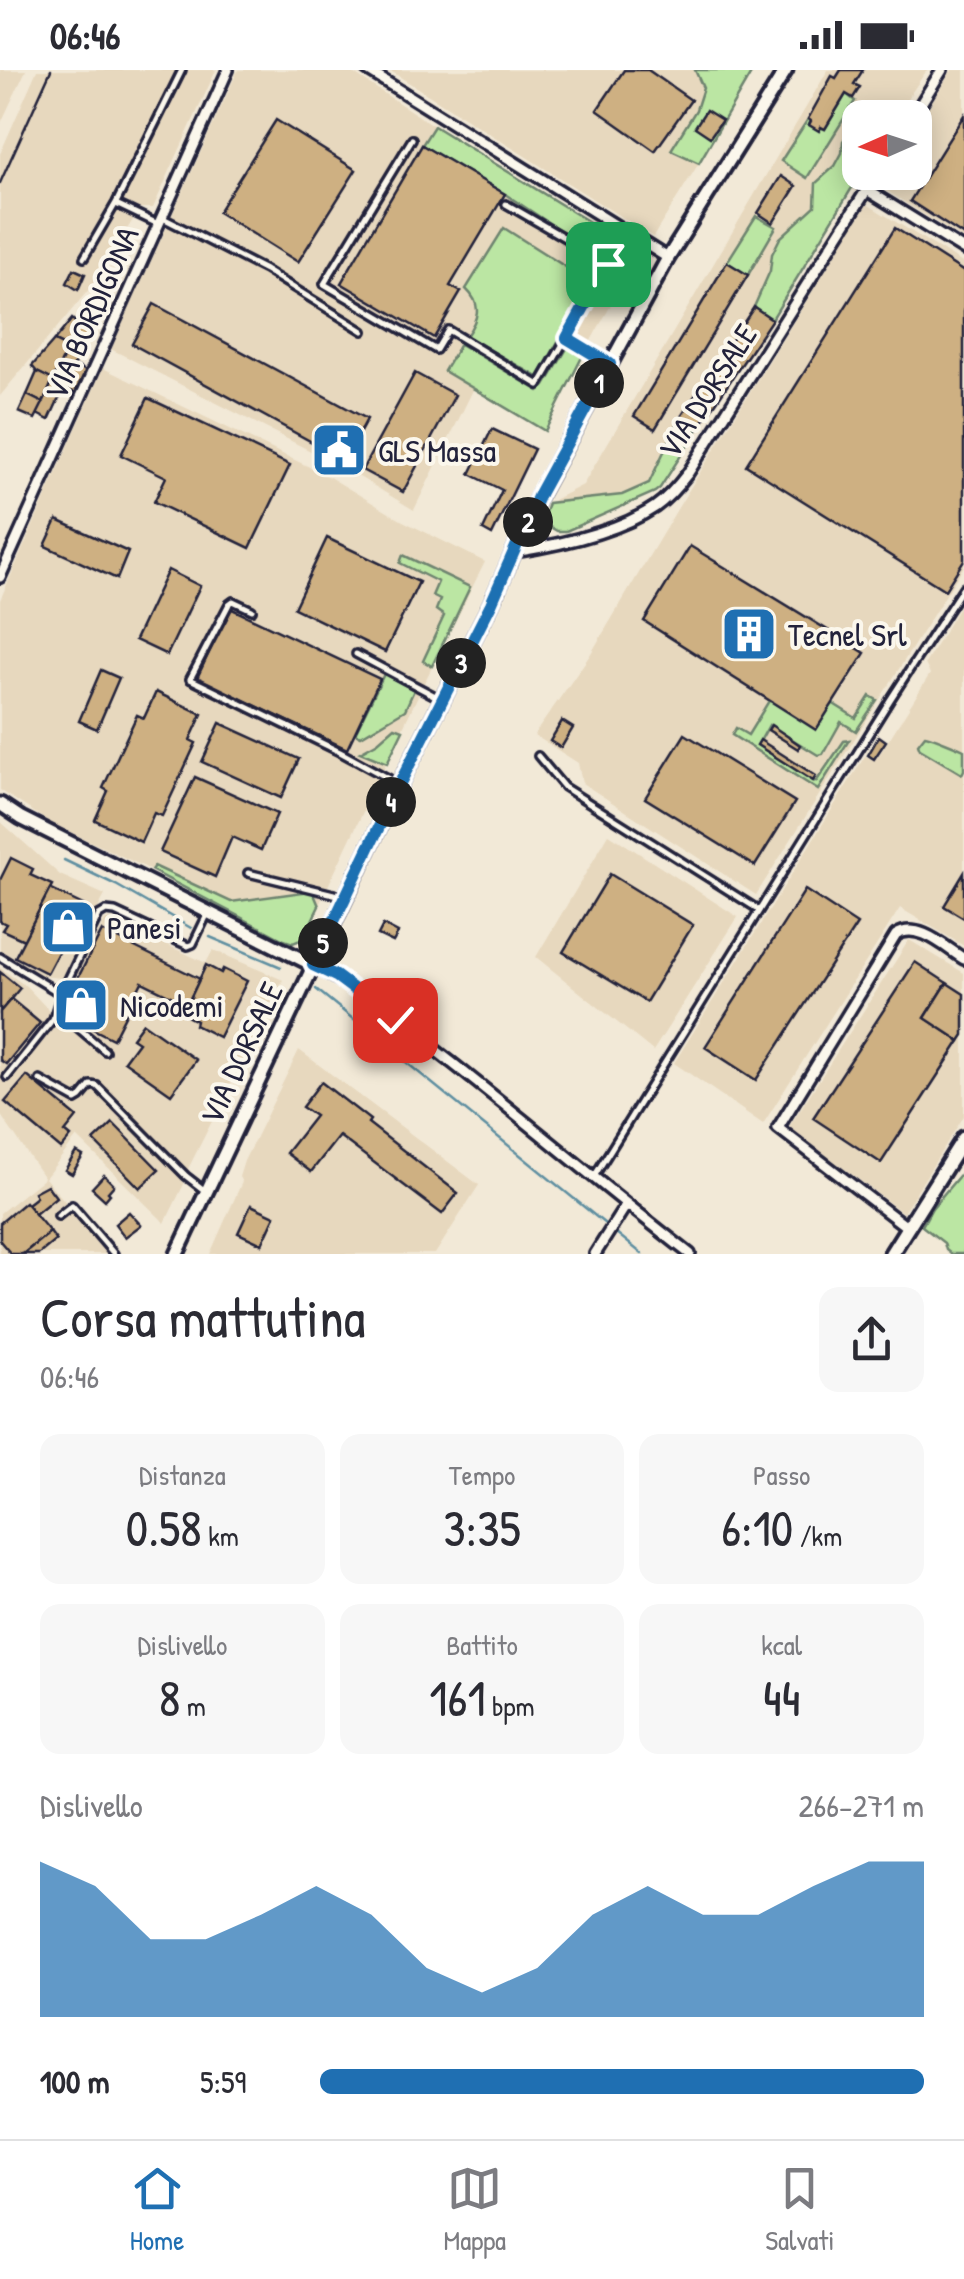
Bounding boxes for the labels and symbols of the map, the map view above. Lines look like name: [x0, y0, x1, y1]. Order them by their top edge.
north arrow: [842, 100, 932, 190]
street label: VIA BORDIGONA: [34, 219, 149, 406]
pin: [566, 222, 651, 307]
street label: VIA DORSALE: [647, 315, 767, 467]
pin: 1: [574, 358, 624, 408]
public building icon: GLS Massa: [309, 420, 369, 480]
place label: GLS Massa: [378, 429, 496, 472]
pin: 2: [503, 497, 553, 547]
building icon: Tecnel Srl: [719, 604, 779, 664]
place label: Tecnel Srl: [788, 613, 907, 656]
pin: 3: [436, 638, 486, 688]
pin: 4: [366, 777, 416, 827]
shop icon: Panesi: [38, 897, 98, 957]
place label: Panesi: [107, 906, 182, 949]
pin: 5: [298, 918, 348, 968]
shop icon: Nicodemi: [51, 975, 111, 1035]
street label: VIA DORSALE: [189, 975, 293, 1131]
pin: [353, 978, 438, 1063]
place label: Nicodemi: [120, 984, 224, 1027]

